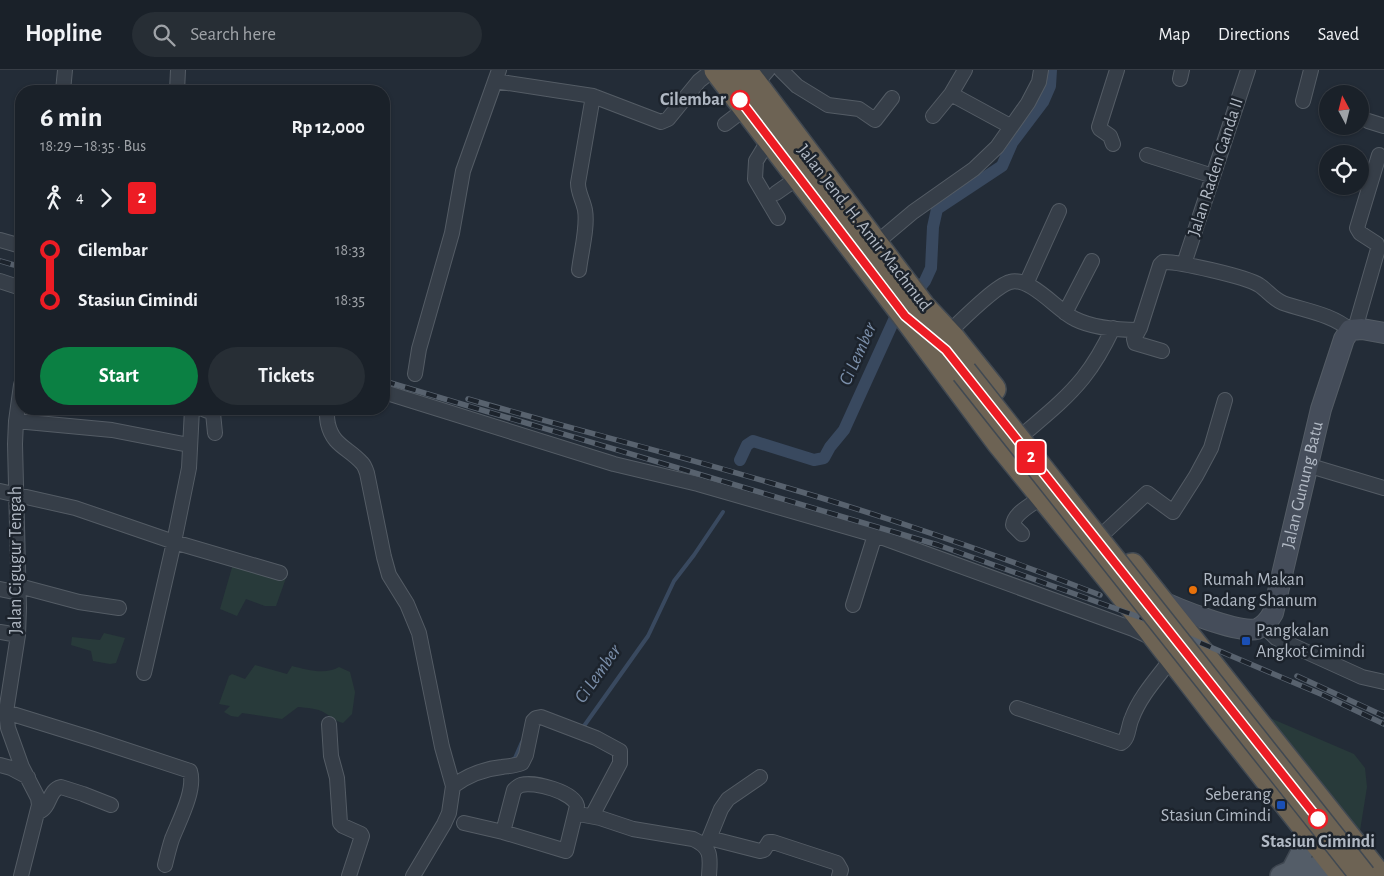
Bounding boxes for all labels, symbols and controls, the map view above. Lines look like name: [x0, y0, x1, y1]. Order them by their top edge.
search box: [132, 12, 482, 57]
icon: search: [150, 21, 178, 49]
text: Hopline: [25, 22, 102, 46]
text: Search here: [190, 25, 276, 44]
text: Map: [1159, 26, 1190, 44]
text: Directions: [1218, 26, 1290, 44]
text: Saved: [1318, 26, 1359, 44]
north arrow: [1319, 85, 1369, 135]
map controls: [1319, 85, 1369, 195]
marker: Cilembar: [730, 90, 750, 110]
place label: Cilembar: [660, 91, 727, 109]
street label: Jalan Raden Ganda II: [1185, 96, 1247, 238]
text: 6 min: [40, 104, 102, 132]
text: Rp 12,000: [292, 118, 365, 137]
text: 18:29 – 18:35 · Bus: [40, 138, 146, 154]
street label: Jalan Jend. H. Amir Machmud: [794, 141, 934, 315]
button: locate: [1319, 145, 1369, 195]
icon: walk: [40, 184, 68, 212]
icon: forward: [92, 184, 120, 212]
text: 4: [76, 189, 84, 205]
text: 2: [138, 189, 146, 207]
text: Cilembar: [78, 241, 148, 260]
text: 18:33: [335, 242, 365, 258]
text: Stasiun Cimindi: [78, 291, 198, 310]
text: 18:35: [335, 292, 365, 308]
water label: Ci Lember: [836, 319, 881, 388]
button: Start: [40, 347, 198, 405]
button: Tickets: [208, 347, 365, 405]
street label: Jalan Gunung Batu: [1279, 420, 1327, 550]
line badge: 2: [1015, 441, 1047, 473]
text: 2: [1027, 448, 1035, 466]
street label: Jalan Cigugur Tengah: [7, 486, 25, 634]
place label: Rumah Makan Padang Shanum: [1203, 571, 1317, 610]
marker: Rumah Makan Padang Shanum: [1187, 584, 1199, 596]
place label: Pangkalan Angkot Cimindi: [1256, 622, 1365, 661]
marker: Pangkalan Angkot Cimindi: [1240, 635, 1252, 647]
water label: Ci Lember: [571, 641, 625, 707]
place label: Seberang Stasiun Cimindi: [1161, 786, 1271, 825]
marker: Seberang Stasiun Cimindi: [1275, 799, 1287, 811]
marker: Stasiun Cimindi: [1308, 809, 1328, 829]
place label: Stasiun Cimindi: [1261, 833, 1375, 851]

